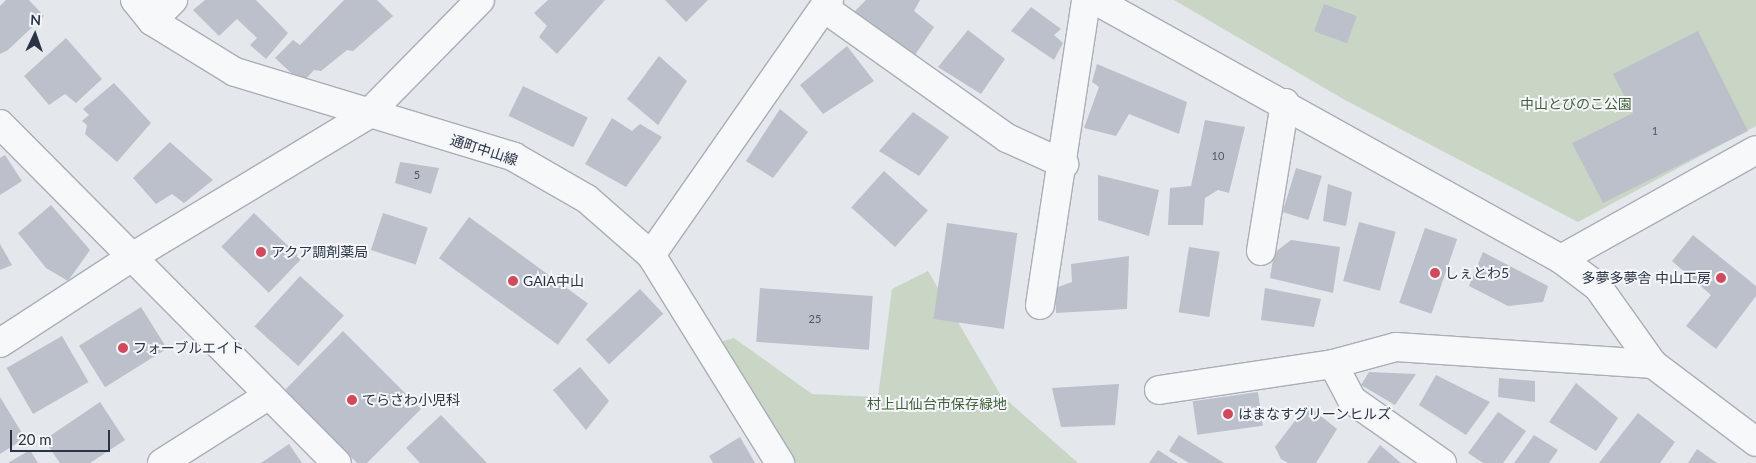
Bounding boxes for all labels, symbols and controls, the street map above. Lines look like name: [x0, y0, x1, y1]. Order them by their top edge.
north arrow: [10, 10, 60, 60]
text: N: [30, 11, 42, 28]
park label: 中山とびのこ公園: [1520, 96, 1632, 112]
house number: 1: [1652, 124, 1658, 138]
street label: 通町中山線: [448, 131, 520, 169]
house number: 10: [1212, 149, 1224, 163]
house number: 5: [414, 168, 420, 182]
place label: アクア調剤薬局: [271, 244, 369, 260]
marker: アクア調剤薬局: [255, 246, 267, 258]
place label: しぇとわ5: [1445, 265, 1509, 281]
marker: しぇとわ5: [1429, 267, 1441, 279]
place label: 多夢多夢舎 中山工房: [1581, 270, 1711, 286]
marker: 多夢多夢舎 中山工房: [1715, 272, 1727, 284]
place label: GAIA中山: [523, 273, 584, 289]
marker: GAIA中山: [507, 275, 519, 287]
house number: 25: [809, 312, 821, 326]
place label: フォーブルエイト: [133, 340, 245, 356]
marker: フォーブルエイト: [117, 342, 129, 354]
place label: てらさわ小児科: [362, 392, 460, 408]
marker: てらさわ小児科: [346, 394, 358, 406]
park label: 村上山仙台市保存緑地: [867, 396, 1007, 412]
place label: はまなすグリーンヒルズ: [1238, 406, 1392, 422]
marker: はまなすグリーンヒルズ: [1222, 408, 1234, 420]
scale bar: [12, 420, 112, 452]
text: 20 m: [18, 430, 52, 448]

